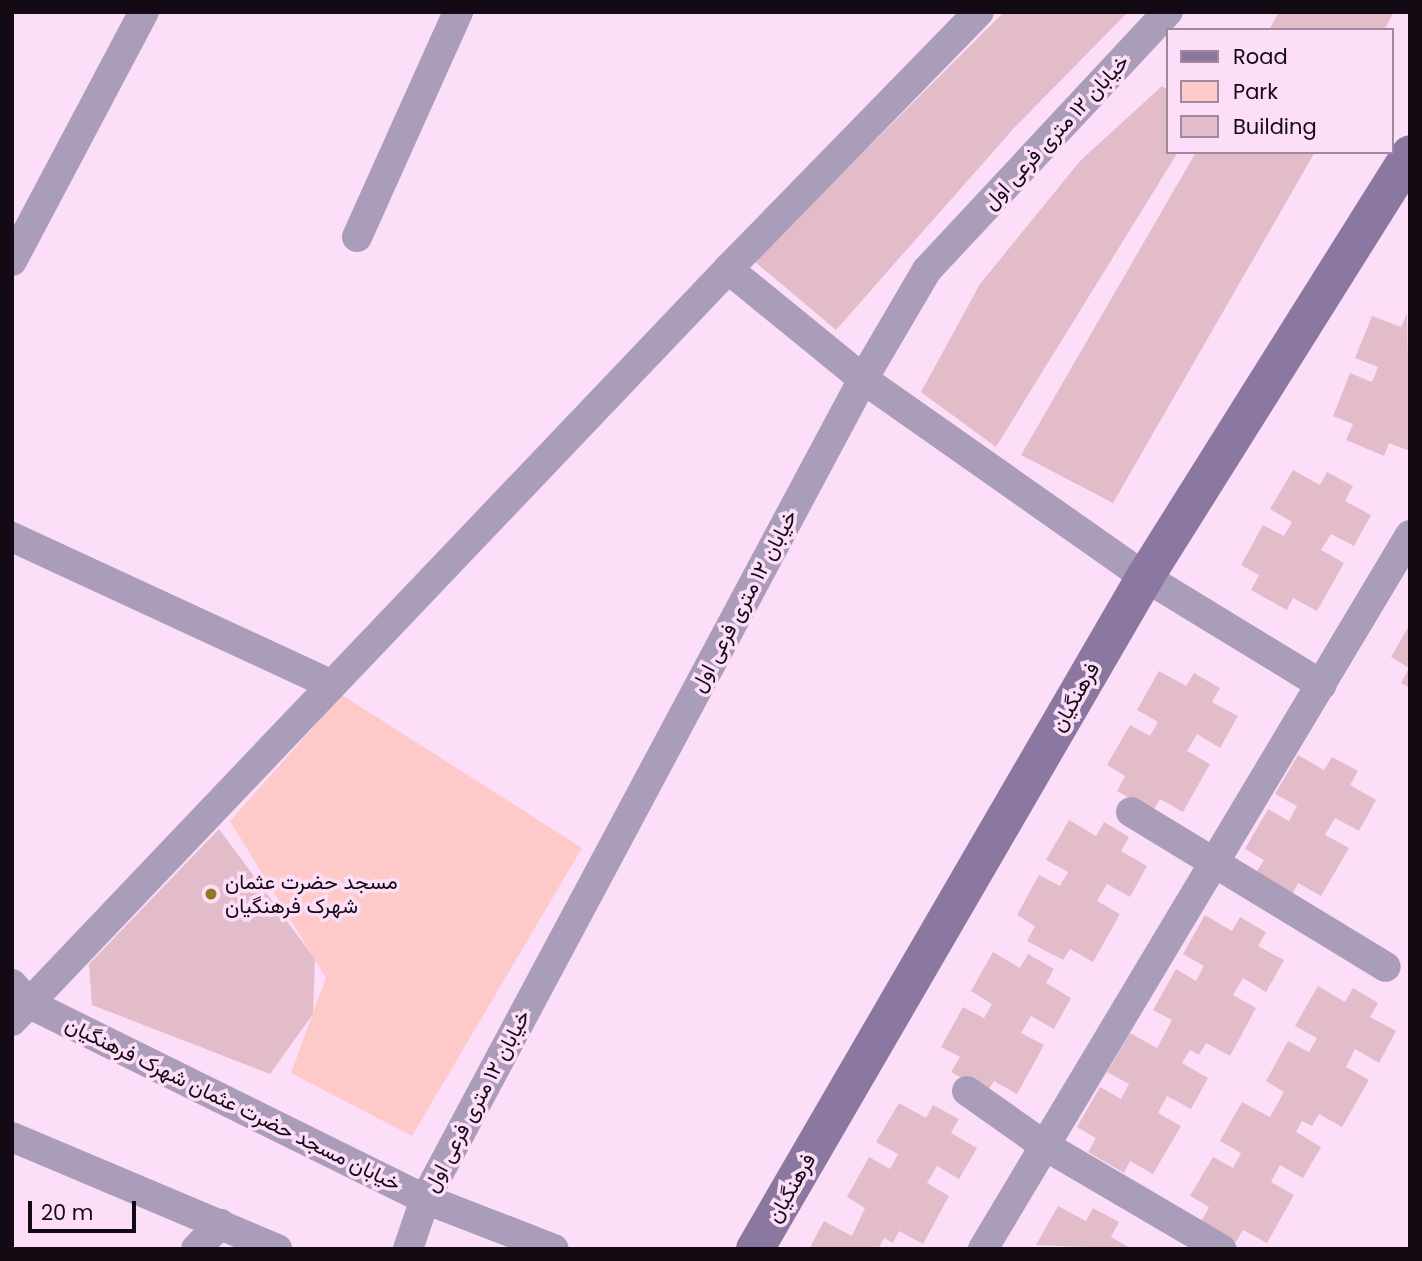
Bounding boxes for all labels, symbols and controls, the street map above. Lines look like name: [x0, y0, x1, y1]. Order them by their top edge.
legend: [1166, 28, 1394, 154]
text: Road: [1233, 42, 1288, 71]
street label: خیابان ۱۲ متری فرعی اول: [978, 49, 1134, 215]
text: Park: [1233, 77, 1278, 106]
text: Building: [1233, 112, 1317, 141]
street label: خیابان ۱۲ متری فرعی اول: [685, 506, 803, 696]
street label: فرهنگیان: [1045, 658, 1105, 736]
place label: مسجد حضرت عثمان شهرک فرهنگیان: [225, 869, 398, 919]
marker: مسجد حضرت عثمان شهرک فرهنگیان: [203, 886, 219, 902]
street label: خیابان ۱۲ متری فرعی اول: [418, 1006, 536, 1196]
street label: خیابان مسجد حضرت عثمان شهرک فرهنگیان: [61, 1012, 405, 1196]
street label: فرهنگیان: [761, 1149, 821, 1227]
scale bar: [32, 1188, 140, 1232]
text: 20 m: [41, 1198, 94, 1227]

